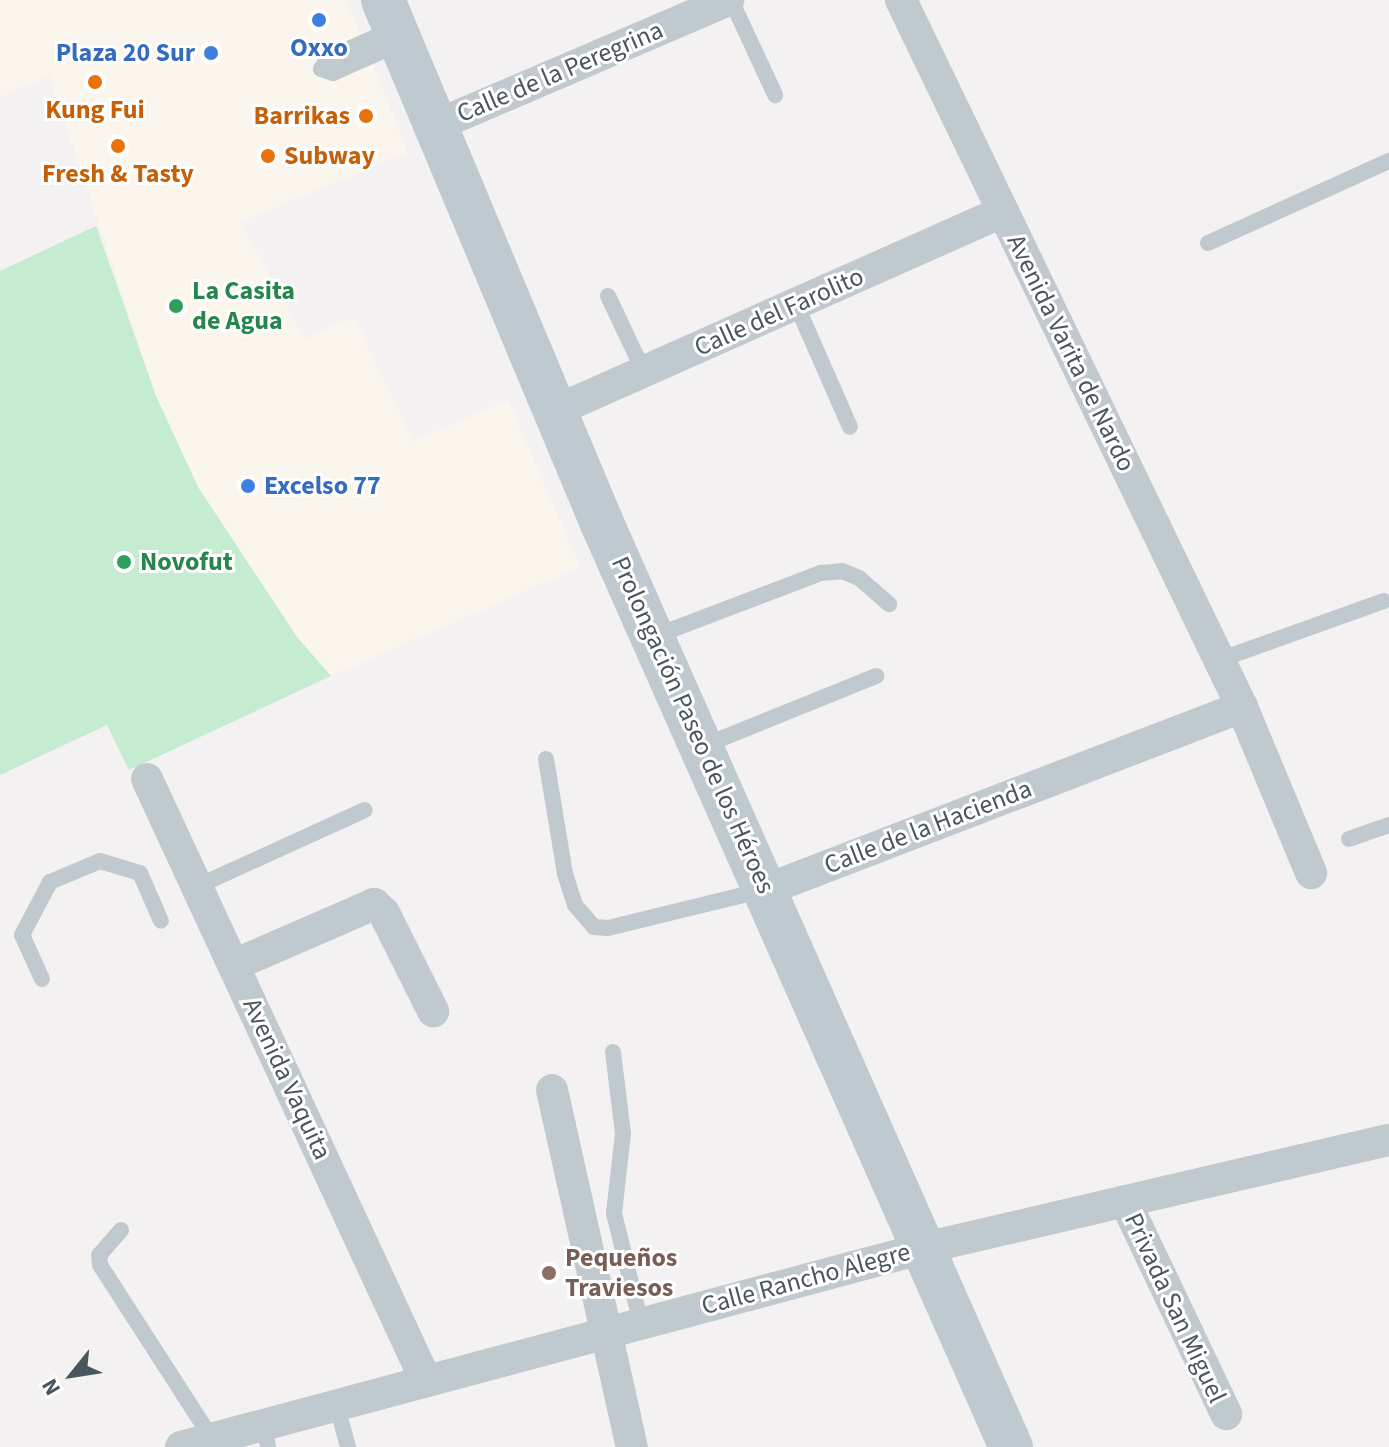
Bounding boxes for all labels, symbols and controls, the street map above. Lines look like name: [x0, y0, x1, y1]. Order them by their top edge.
marker: Oxxo: [310, 11, 328, 29]
street label: Calle de la Peregrina: [452, 14, 668, 130]
place label: Oxxo: [290, 32, 348, 64]
place label: Plaza 20 Sur: [56, 37, 195, 69]
marker: Plaza 20 Sur: [202, 44, 220, 62]
marker: Kung Fui: [86, 73, 104, 91]
place label: Kung Fui: [45, 94, 145, 126]
place label: Barrikas: [253, 100, 350, 132]
marker: Barrikas: [357, 107, 375, 125]
marker: Fresh & Tasty: [109, 137, 127, 155]
place label: Subway: [284, 140, 375, 172]
marker: Subway: [259, 147, 277, 165]
place label: Fresh & Tasty: [42, 158, 194, 190]
street label: Avenida Varita de Nardo: [1000, 229, 1142, 477]
street label: Calle del Farolito: [690, 261, 868, 363]
place label: La Casita de Agua: [192, 275, 295, 336]
marker: La Casita de Agua: [167, 297, 185, 315]
place label: Excelso 77: [264, 470, 381, 502]
marker: Excelso 77: [239, 477, 257, 495]
place label: Novofut: [140, 546, 233, 578]
street label: Prolongación Paseo de los Héroes: [604, 552, 782, 898]
marker: Novofut: [115, 553, 133, 571]
street label: Calle de la Hacienda: [820, 773, 1036, 881]
street label: Avenida Vaquita: [236, 993, 338, 1165]
street label: Privada San Miguel: [1117, 1208, 1233, 1408]
street label: Calle Rancho Alegre: [698, 1236, 914, 1322]
place label: Pequeños Traviesos: [565, 1242, 677, 1304]
marker: Pequeños Traviesos: [540, 1264, 558, 1282]
north arrow: [32, 1335, 112, 1415]
text: N: [34, 1373, 69, 1401]

